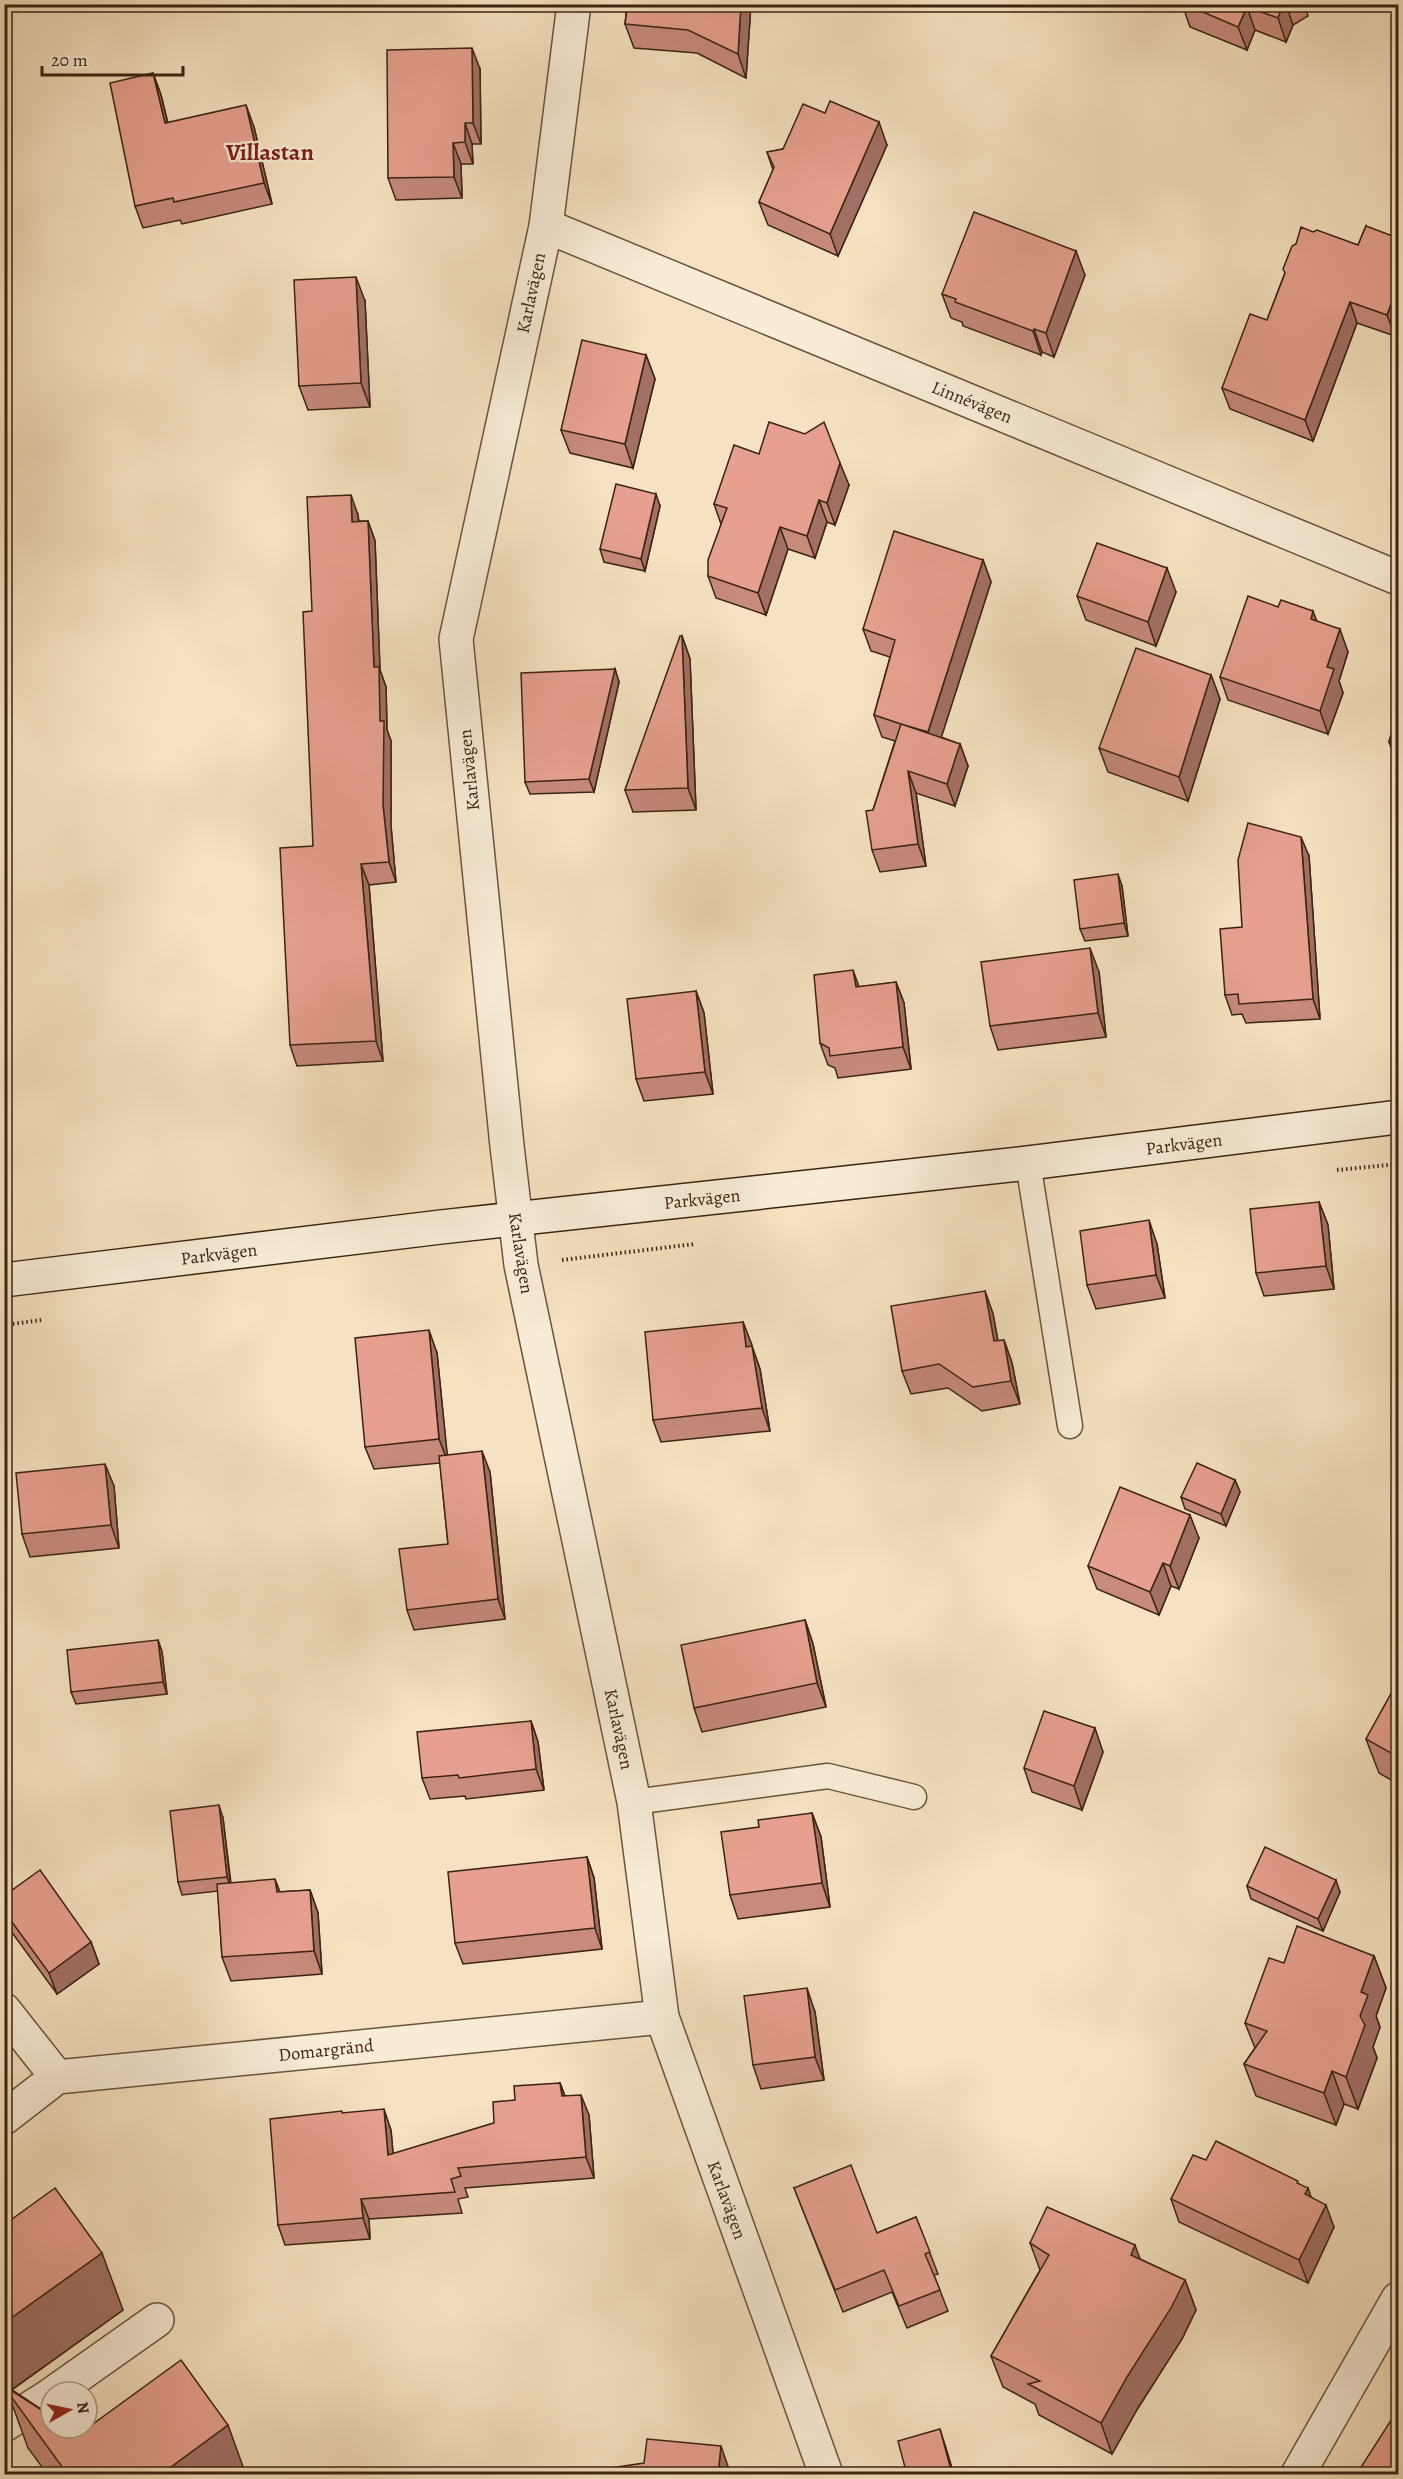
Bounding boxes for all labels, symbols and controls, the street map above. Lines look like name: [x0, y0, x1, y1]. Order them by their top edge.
scale bar: [42, 39, 183, 77]
text: 20 m: [51, 48, 88, 72]
district label: Villastan: [225, 136, 314, 168]
street label: Karlavägen: [511, 250, 551, 336]
street label: Linnévägen: [928, 375, 1016, 429]
street label: Karlavägen: [453, 728, 485, 812]
street label: Parkvägen: [1144, 1127, 1224, 1161]
street label: Parkvägen: [663, 1183, 742, 1215]
street label: Karlavägen: [503, 1211, 539, 1295]
street label: Parkvägen: [179, 1237, 259, 1271]
street label: Karlavägen: [599, 1686, 639, 1772]
street label: Domargränd: [277, 2033, 375, 2067]
street label: Karlavägen: [702, 2157, 752, 2243]
north arrow: [39, 2380, 99, 2440]
text: N: [71, 2400, 95, 2416]

